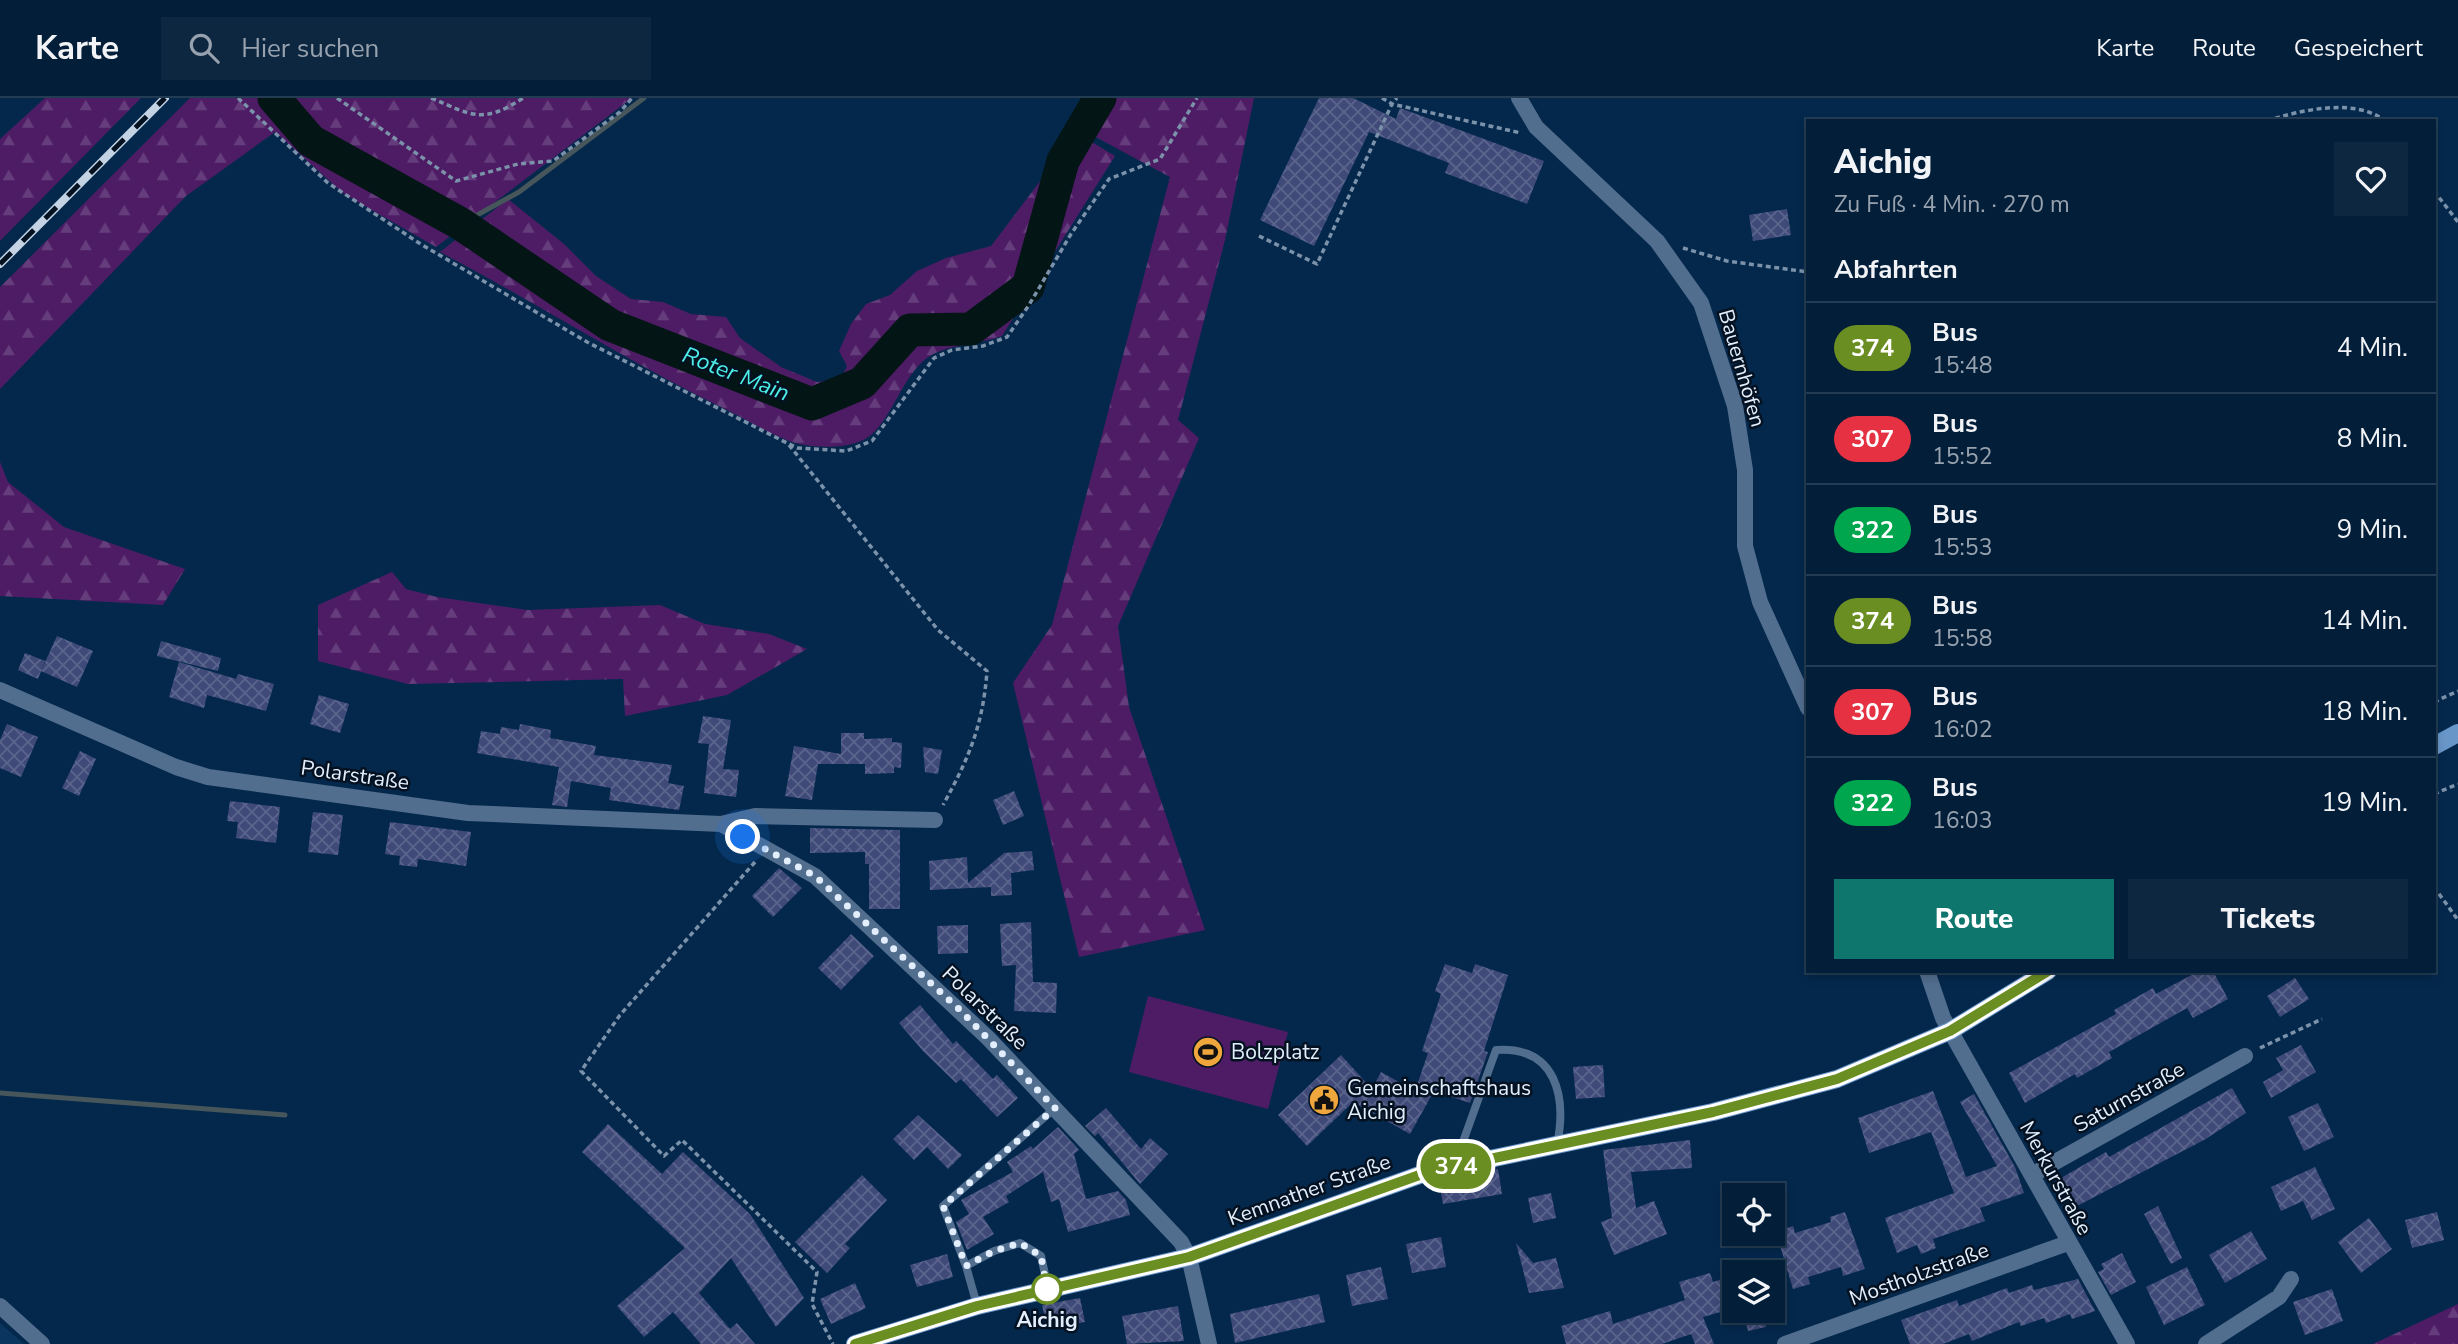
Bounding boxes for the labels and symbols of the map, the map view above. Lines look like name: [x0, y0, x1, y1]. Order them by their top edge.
street label: Bauernhöfen: [1712, 306, 1772, 430]
water label: Roter Main: [678, 339, 794, 409]
street label: Polarstraße: [299, 754, 411, 796]
your location: [725, 819, 760, 854]
street label: Polarstraße: [936, 960, 1034, 1056]
sports icon: Bolzplatz: [1191, 1035, 1225, 1069]
place label: Bolzplatz: [1231, 1038, 1320, 1066]
street label: Saturnstraße: [2069, 1055, 2189, 1139]
place label: Gemeinschaftshaus Aichig: [1347, 1074, 1531, 1126]
public building icon: Gemeinschaftshaus Aichig: [1307, 1083, 1341, 1117]
street label: Merkurstraße: [2013, 1116, 2099, 1240]
line badge: 374: [1416, 1143, 1496, 1189]
street label: Kemnather Straße: [1224, 1148, 1394, 1232]
street label: Mostholzstraße: [1845, 1236, 1993, 1312]
marker: Aichig: [1032, 1274, 1062, 1304]
place label: Aichig: [1016, 1306, 1078, 1334]

